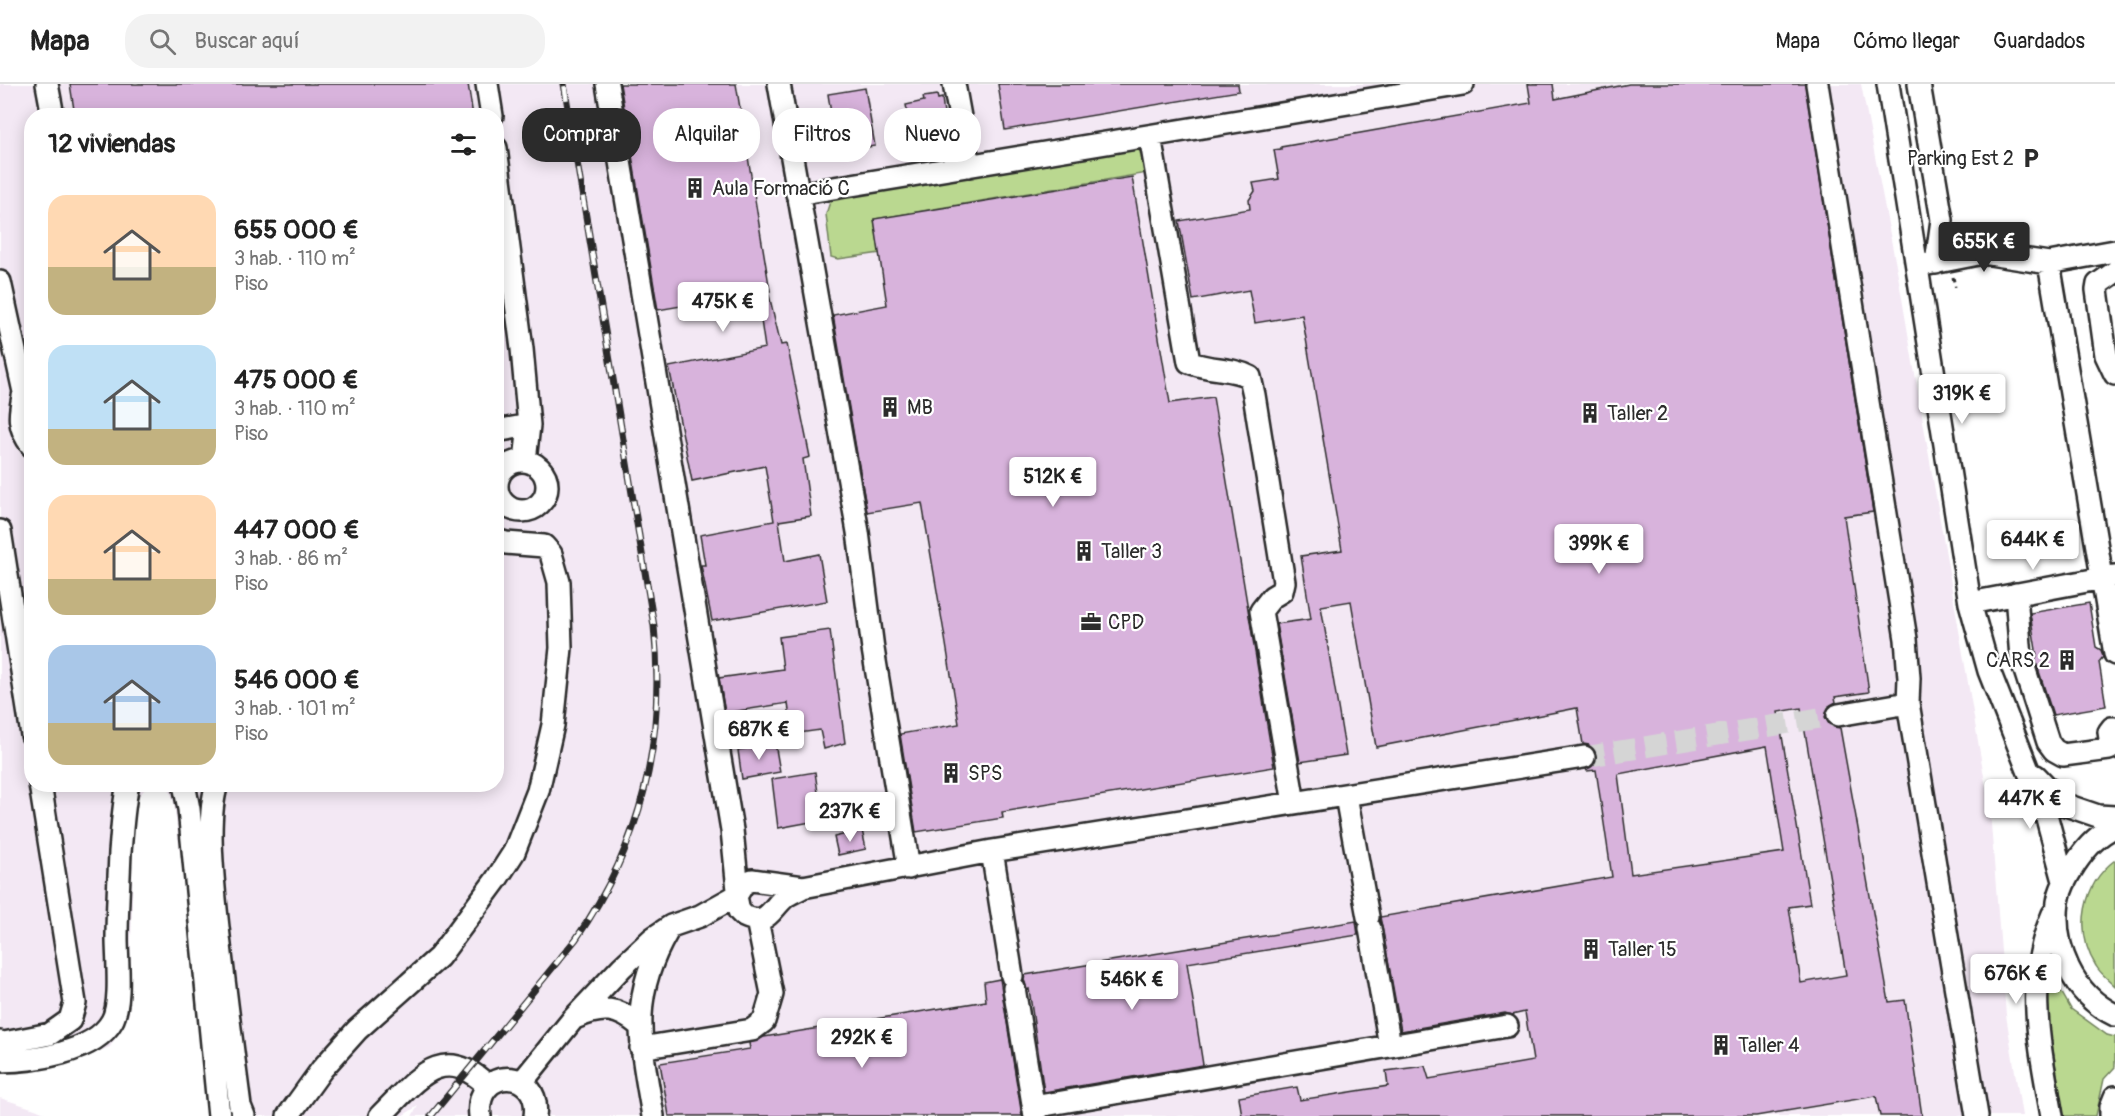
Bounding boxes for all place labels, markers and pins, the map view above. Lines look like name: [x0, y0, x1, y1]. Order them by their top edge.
place label: Parking Est 2: [1907, 146, 2014, 171]
parking icon: Parking Est 2: [2019, 146, 2043, 170]
building icon: Aula Formació C: [683, 176, 707, 200]
place label: Aula Formació C: [712, 176, 850, 201]
pin: 655K €: [1935, 222, 2033, 273]
pin: 475K €: [674, 282, 772, 333]
pin: 319K €: [1913, 374, 2011, 425]
building icon: MB: [878, 395, 902, 419]
place label: MB: [907, 395, 933, 420]
building icon: Taller 2: [1578, 401, 1602, 425]
place label: Taller 2: [1607, 401, 1668, 426]
pin: 512K €: [1004, 457, 1102, 508]
pin: 644K €: [1984, 520, 2082, 571]
pin: 399K €: [1550, 524, 1648, 575]
building icon: Taller 3: [1072, 539, 1096, 563]
place label: Taller 3: [1101, 539, 1162, 564]
office icon: CPD: [1079, 610, 1103, 634]
place label: CPD: [1108, 610, 1144, 635]
place label: CARS 2: [1986, 648, 2050, 673]
building icon: CARS 2: [2055, 648, 2079, 672]
pin: 687K €: [710, 710, 808, 761]
building icon: SPS: [939, 761, 963, 785]
place label: SPS: [968, 761, 1002, 786]
pin: 447K €: [1981, 779, 2079, 830]
pin: 237K €: [801, 792, 899, 843]
building icon: Taller 15: [1579, 937, 1603, 961]
place label: Taller 15: [1608, 937, 1677, 962]
pin: 676K €: [1967, 954, 2065, 1005]
pin: 546K €: [1083, 960, 1181, 1011]
pin: 292K €: [813, 1018, 911, 1069]
building icon: Taller 4: [1709, 1033, 1733, 1057]
place label: Taller 4: [1738, 1033, 1800, 1058]

